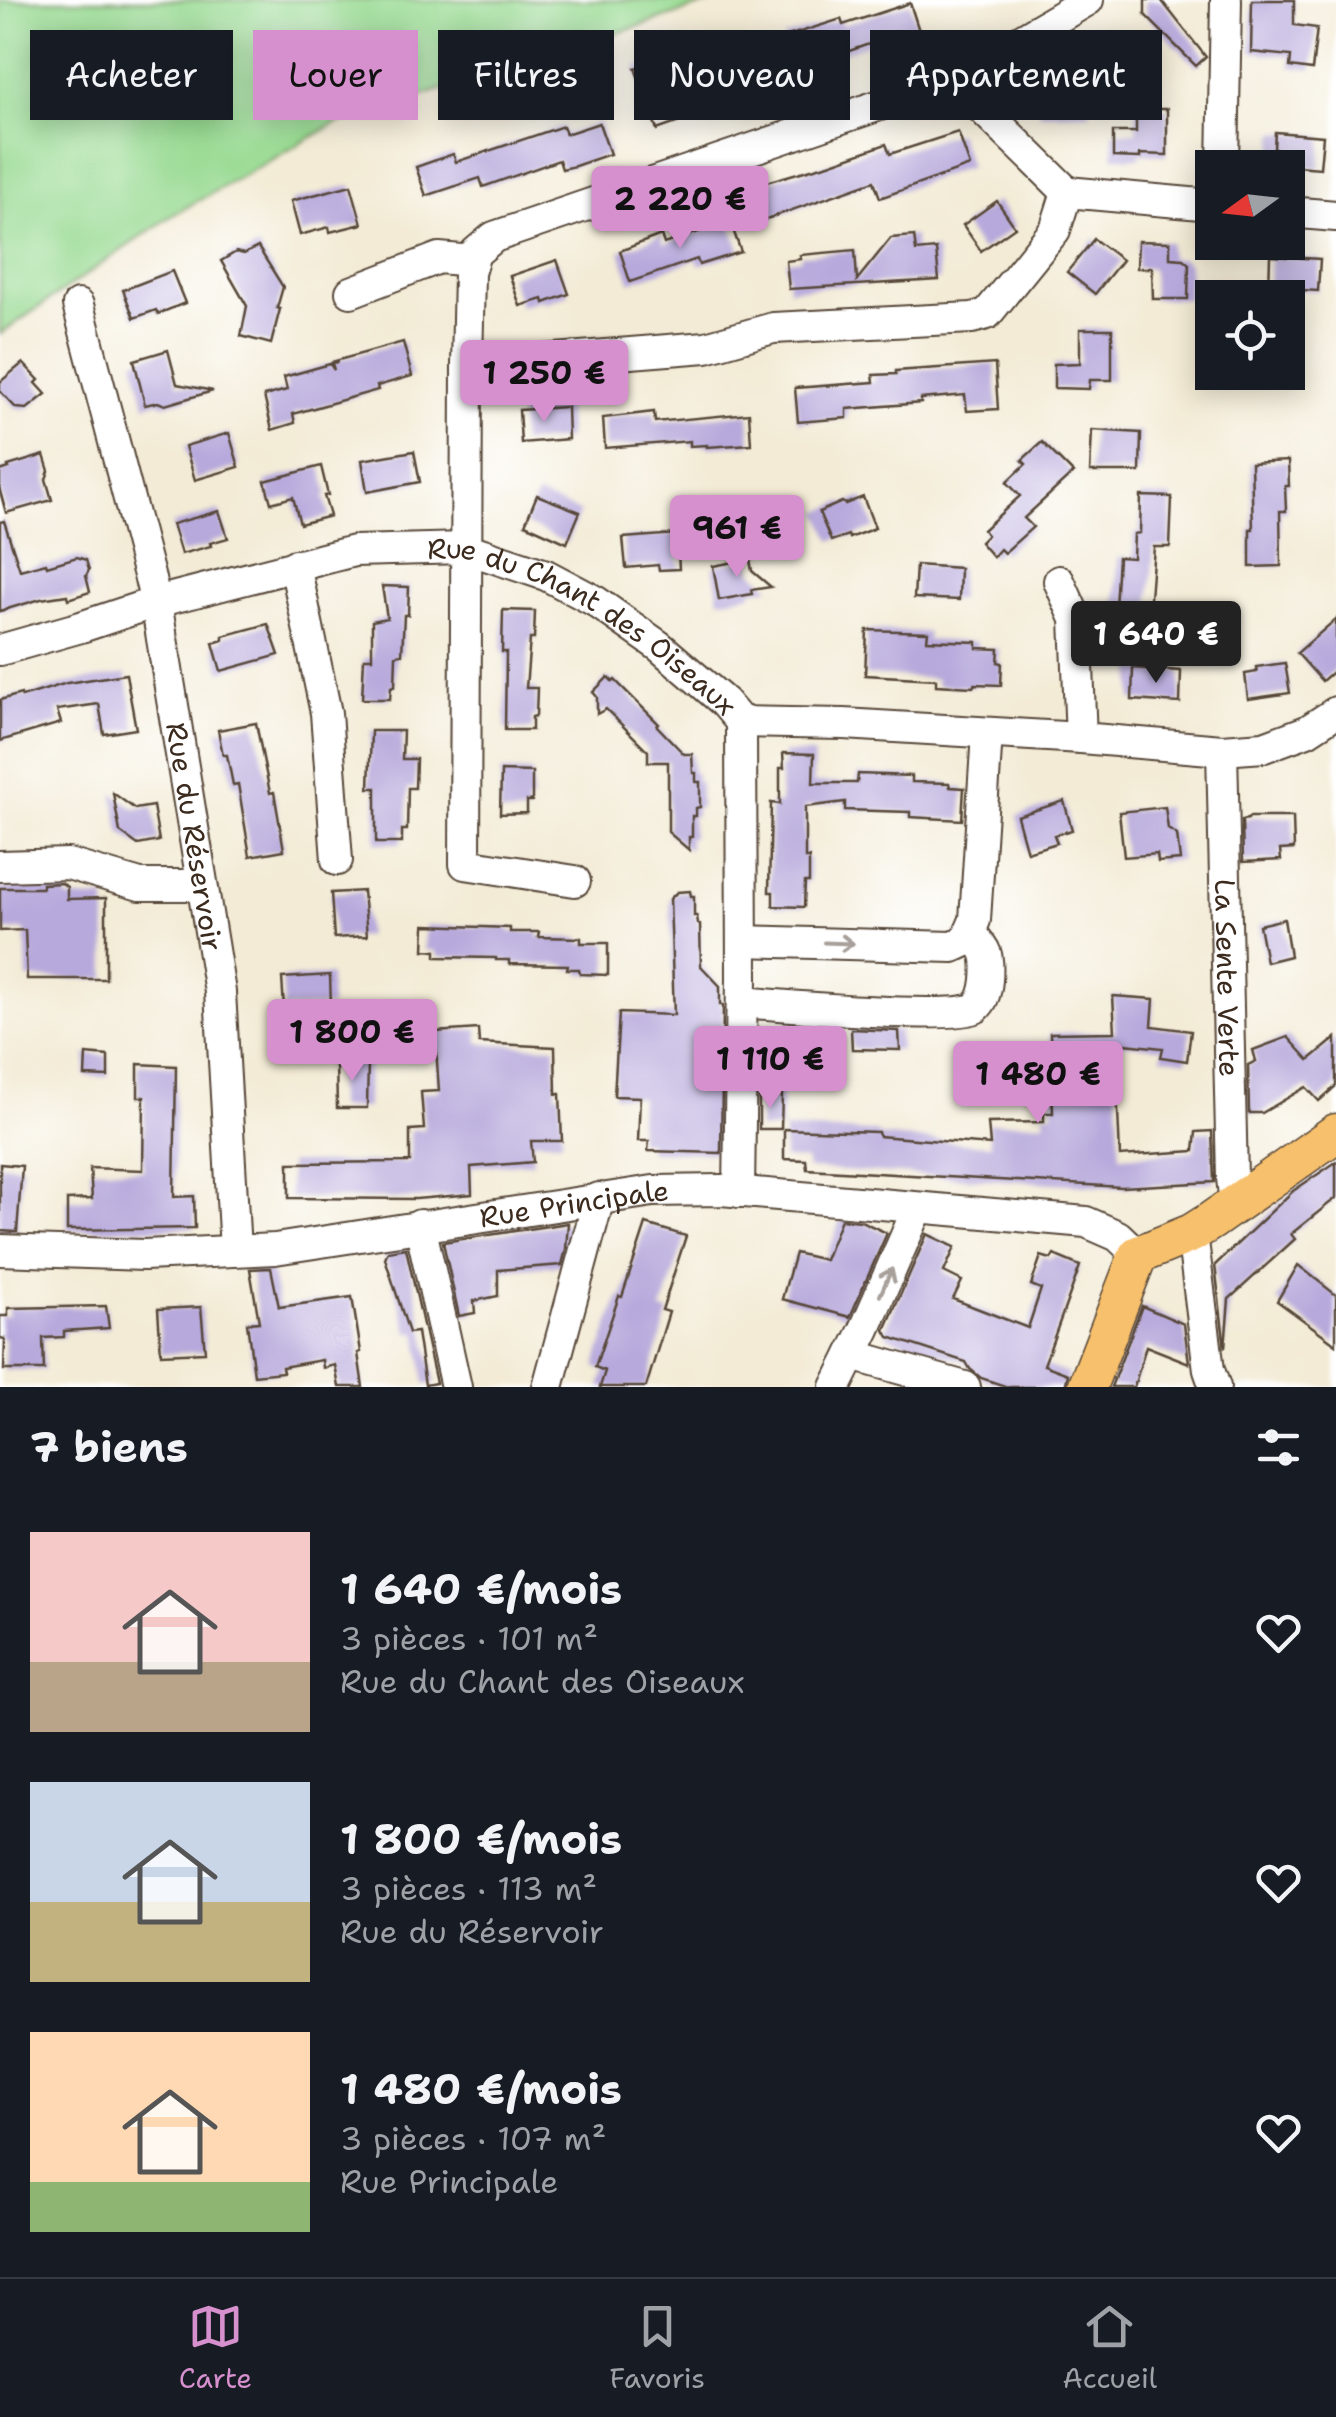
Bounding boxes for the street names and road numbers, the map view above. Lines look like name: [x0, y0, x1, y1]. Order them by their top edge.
street label: Rue du Chant des Oiseaux: [427, 529, 746, 723]
street label: Rue du Réservoir: [157, 720, 232, 954]
street label: La Sente Verte: [1206, 878, 1249, 1077]
street label: Rue Principale: [477, 1172, 669, 1236]

